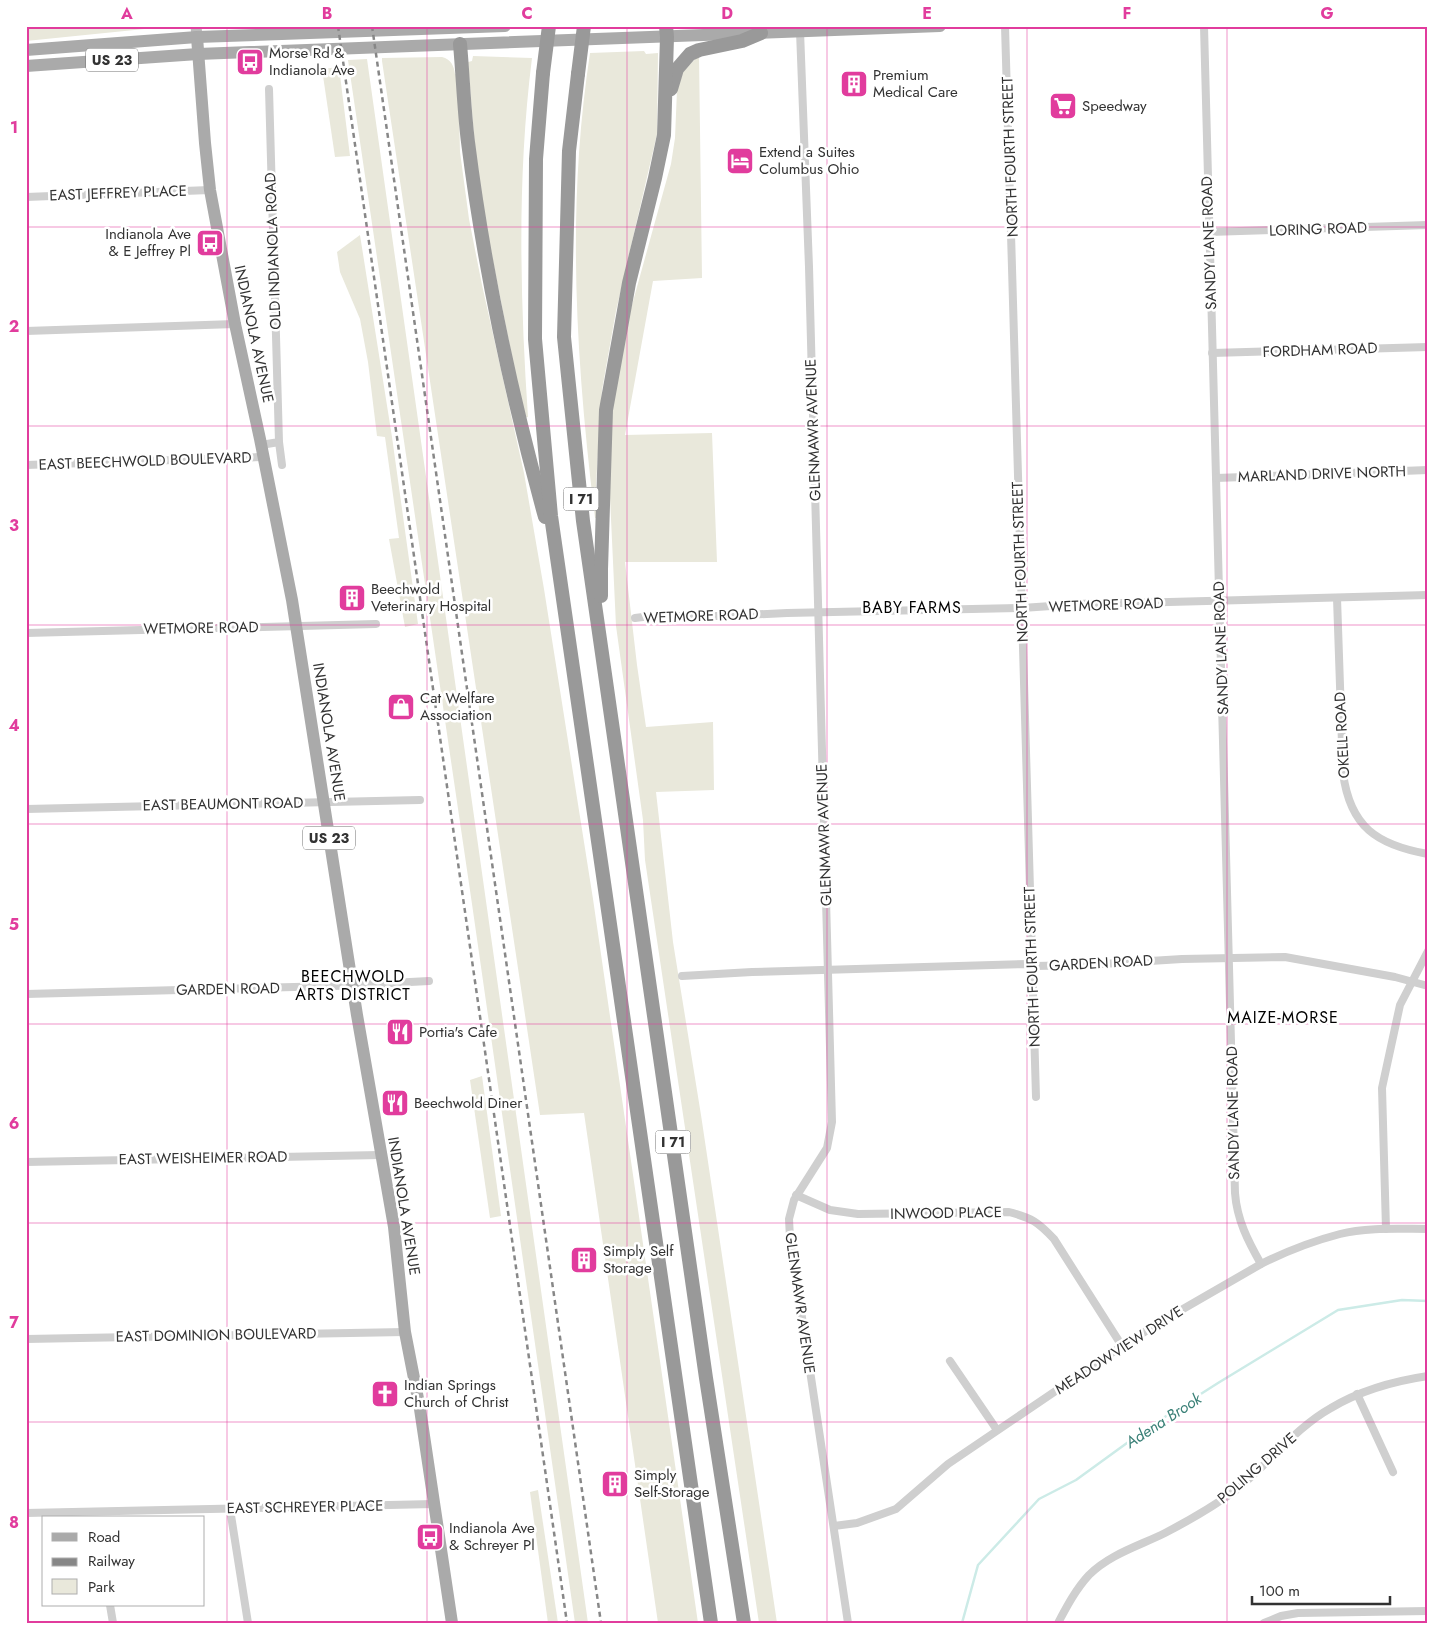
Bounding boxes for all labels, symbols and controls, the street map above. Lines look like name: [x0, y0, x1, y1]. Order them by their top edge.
text: A: [120, 2, 133, 25]
text: B: [322, 2, 332, 25]
text: C: [521, 2, 533, 25]
text: D: [721, 2, 733, 25]
text: E: [922, 2, 932, 25]
text: F: [1123, 2, 1131, 25]
text: G: [1320, 2, 1334, 25]
place label: Morse Rd & Indianola Ave: [269, 42, 355, 81]
bus stop icon: Morse Rd & Indianola Ave: [235, 47, 265, 77]
road number: US 23: [86, 48, 138, 72]
place label: Premium Medical Care: [873, 64, 958, 103]
building icon: Premium Medical Care: [839, 69, 869, 99]
street label: NORTH FOURTH STREET: [996, 76, 1024, 238]
supermarket icon: Speedway: [1048, 91, 1078, 121]
place label: Speedway: [1082, 95, 1147, 117]
text: 1: [10, 116, 18, 139]
place label: Extend a Suites Columbus Ohio: [759, 141, 859, 180]
hotel icon: Extend a Suites Columbus Ohio: [725, 146, 755, 176]
street label: OLD INDIANOLA ROAD: [259, 172, 287, 330]
street label: SANDY LANE ROAD: [1196, 176, 1222, 310]
street label: EAST JEFFREY PLACE: [49, 180, 187, 206]
street label: LORING ROAD: [1269, 216, 1367, 242]
place label: Indianola Ave & E Jeffrey Pl: [105, 223, 191, 262]
bus stop icon: Indianola Ave & E Jeffrey Pl: [195, 228, 225, 258]
street label: INDIANOLA AVENUE: [229, 263, 279, 405]
text: 2: [9, 315, 19, 338]
street label: FORDHAM ROAD: [1262, 337, 1378, 363]
street label: GLENMAWR AVENUE: [800, 358, 826, 502]
street label: EAST BEECHWOLD BOULEVARD: [38, 446, 252, 476]
street label: MARLAND DRIVE NORTH: [1237, 460, 1407, 488]
street label: NORTH FOURTH STREET: [1006, 481, 1034, 643]
road number: I 71: [564, 488, 598, 510]
text: 3: [9, 514, 19, 537]
place label: Beechwold Veterinary Hospital: [371, 578, 491, 617]
street label: SANDY LANE ROAD: [1208, 581, 1234, 715]
building icon: Beechwold Veterinary Hospital: [337, 583, 367, 613]
street label: WETMORE ROAD: [1048, 592, 1164, 618]
district label: BABY FARMS: [862, 596, 962, 619]
street label: WETMORE ROAD: [643, 603, 759, 629]
street label: WETMORE ROAD: [143, 616, 259, 640]
street label: INDIANOLA AVENUE: [307, 661, 351, 803]
place label: Cat Welfare Association: [420, 687, 495, 726]
street label: OKELL ROAD: [1329, 691, 1355, 779]
shop icon: Cat Welfare Association: [386, 692, 416, 722]
text: 4: [8, 714, 20, 737]
street label: GLENMAWR AVENUE: [811, 763, 837, 907]
street label: EAST BEAUMONT ROAD: [142, 792, 304, 816]
road number: US 23: [303, 826, 355, 850]
street label: NORTH FOURTH STREET: [1018, 886, 1046, 1048]
text: 5: [9, 913, 19, 936]
street label: GARDEN ROAD: [1049, 949, 1153, 977]
district label: BEECHWOLD ARTS DISTRICT: [295, 965, 411, 1006]
street label: GARDEN ROAD: [176, 977, 280, 1001]
district label: MAIZE-MORSE: [1227, 1006, 1339, 1029]
restaurant icon: Portia's Cafe: [385, 1017, 415, 1047]
place label: Portia's Cafe: [419, 1021, 497, 1043]
street label: SANDY LANE ROAD: [1221, 1046, 1245, 1180]
restaurant icon: Beechwold Diner: [380, 1088, 410, 1118]
place label: Beechwold Diner: [414, 1092, 523, 1114]
text: 6: [9, 1112, 19, 1135]
road number: I 71: [656, 1130, 690, 1154]
street label: INDIANOLA AVENUE: [382, 1135, 426, 1277]
street label: EAST WEISHEIMER ROAD: [118, 1146, 288, 1170]
street label: INWOOD PLACE: [890, 1201, 1002, 1225]
street label: GLENMAWR AVENUE: [779, 1231, 821, 1375]
place label: Simply Self Storage: [603, 1240, 674, 1279]
building icon: Simply Self Storage: [569, 1245, 599, 1275]
street label: MEADOWVIEW DRIVE: [1051, 1300, 1187, 1400]
text: 7: [9, 1311, 19, 1334]
street label: EAST DOMINION BOULEVARD: [116, 1322, 316, 1348]
place label: Indian Springs Church of Christ: [404, 1374, 509, 1413]
church icon: Indian Springs Church of Christ: [370, 1379, 400, 1409]
water label: Adena Brook: [1120, 1387, 1207, 1454]
street label: POLING DRIVE: [1213, 1427, 1301, 1509]
place label: Simply Self-Storage: [634, 1464, 710, 1503]
building icon: Simply Self-Storage: [600, 1469, 630, 1499]
street label: EAST SCHREYER PLACE: [226, 1495, 384, 1519]
text: 8: [9, 1511, 19, 1534]
legend: [42, 1516, 205, 1606]
place label: Indianola Ave & Schreyer Pl: [449, 1517, 535, 1556]
bus stop icon: Indianola Ave & Schreyer Pl: [415, 1522, 445, 1552]
text: Road: [88, 1526, 120, 1548]
text: Railway: [88, 1550, 135, 1572]
scale bar: [1252, 1574, 1389, 1606]
text: Park: [88, 1576, 115, 1598]
text: 100 m: [1259, 1580, 1300, 1602]

